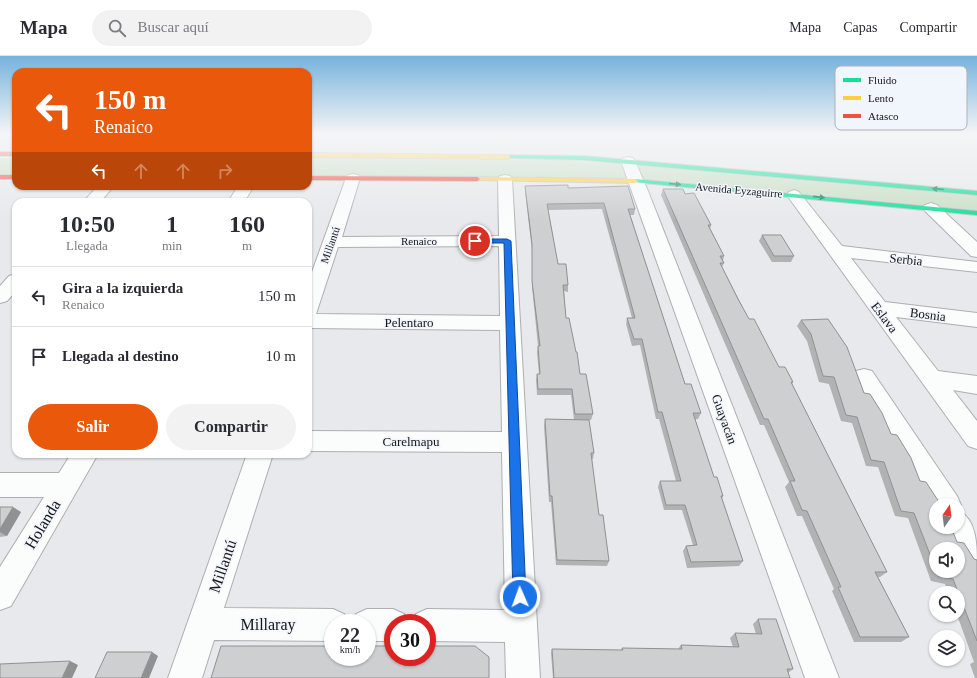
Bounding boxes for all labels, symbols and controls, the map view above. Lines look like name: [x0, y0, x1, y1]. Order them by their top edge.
search box: [92, 10, 372, 46]
text: Mapa: [20, 17, 68, 38]
icon: search: [106, 17, 128, 39]
text: Buscar aquí: [138, 19, 209, 35]
text: Mapa: [789, 20, 821, 35]
text: Capas: [843, 20, 877, 35]
text: Compartir: [899, 20, 957, 35]
legend: [835, 66, 967, 130]
text: Fluido: [868, 74, 897, 86]
icon: left: [28, 84, 80, 136]
text: 150 m: [94, 84, 166, 115]
text: Lento: [868, 92, 894, 104]
text: Atasco: [868, 110, 899, 122]
text: Renaico: [94, 117, 153, 137]
icon: left: [88, 160, 110, 182]
icon: ahead: [130, 160, 152, 182]
icon: ahead: [172, 160, 194, 182]
icon: right: [214, 160, 236, 182]
street label: Avenida Eyzaguirre: [695, 180, 783, 200]
one-way arrow: [669, 181, 681, 187]
one-way arrow: [932, 186, 944, 193]
one-way arrow: [813, 194, 825, 201]
text: 10:50: [59, 211, 115, 237]
text: 1: [166, 211, 178, 237]
text: 160: [229, 211, 265, 237]
pin: [458, 224, 492, 258]
street label: Millantú: [318, 225, 342, 265]
icon: arrive: [464, 230, 486, 252]
street label: Renaico: [401, 235, 438, 247]
text: Llegada: [66, 238, 108, 253]
text: min: [162, 238, 182, 253]
text: m: [242, 238, 252, 253]
street label: Serbia: [889, 250, 923, 269]
text: Gira a la izquierda: [62, 280, 183, 296]
icon: left: [28, 286, 50, 308]
text: 150 m: [258, 288, 296, 304]
text: Renaico: [62, 297, 105, 312]
street label: Eslava: [868, 299, 901, 336]
street label: Bosnia: [909, 305, 947, 324]
street label: Pelentaro: [384, 315, 434, 330]
icon: arrive: [28, 346, 50, 368]
text: Llegada al destino: [62, 348, 179, 364]
text: 10 m: [266, 348, 296, 364]
street label: Guayacán: [709, 392, 741, 447]
button: Salir: [28, 404, 158, 450]
button: Compartir: [166, 404, 296, 450]
street label: Carelmapu: [382, 434, 440, 449]
street label: Holanda: [21, 497, 64, 552]
north arrow: [929, 498, 965, 534]
map controls: [929, 498, 965, 666]
street label: Millantú: [205, 537, 239, 595]
button: sound: [929, 542, 965, 578]
position arrow: [499, 576, 541, 618]
button: search: [929, 586, 965, 622]
speed limit sign: 30: [384, 614, 436, 666]
street label: Millaray: [240, 616, 296, 634]
text: 22: [340, 624, 360, 646]
button: layers: [929, 630, 965, 666]
text: km/h: [340, 644, 360, 655]

